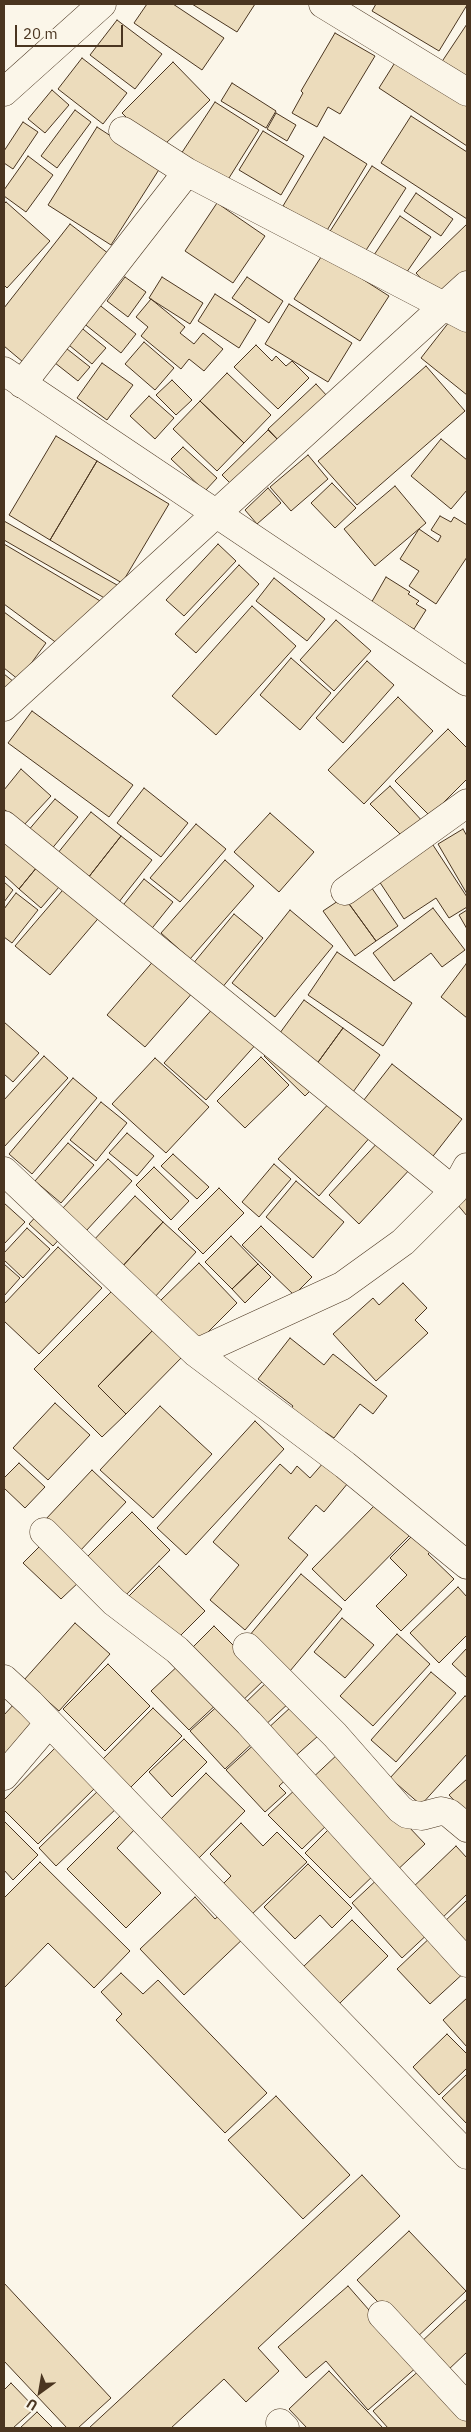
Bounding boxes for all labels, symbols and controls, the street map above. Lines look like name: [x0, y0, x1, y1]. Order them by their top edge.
scale bar: [18, 15, 125, 47]
text: 20 m: [23, 24, 58, 43]
north arrow: [15, 2367, 65, 2417]
text: U: [23, 2395, 41, 2415]

